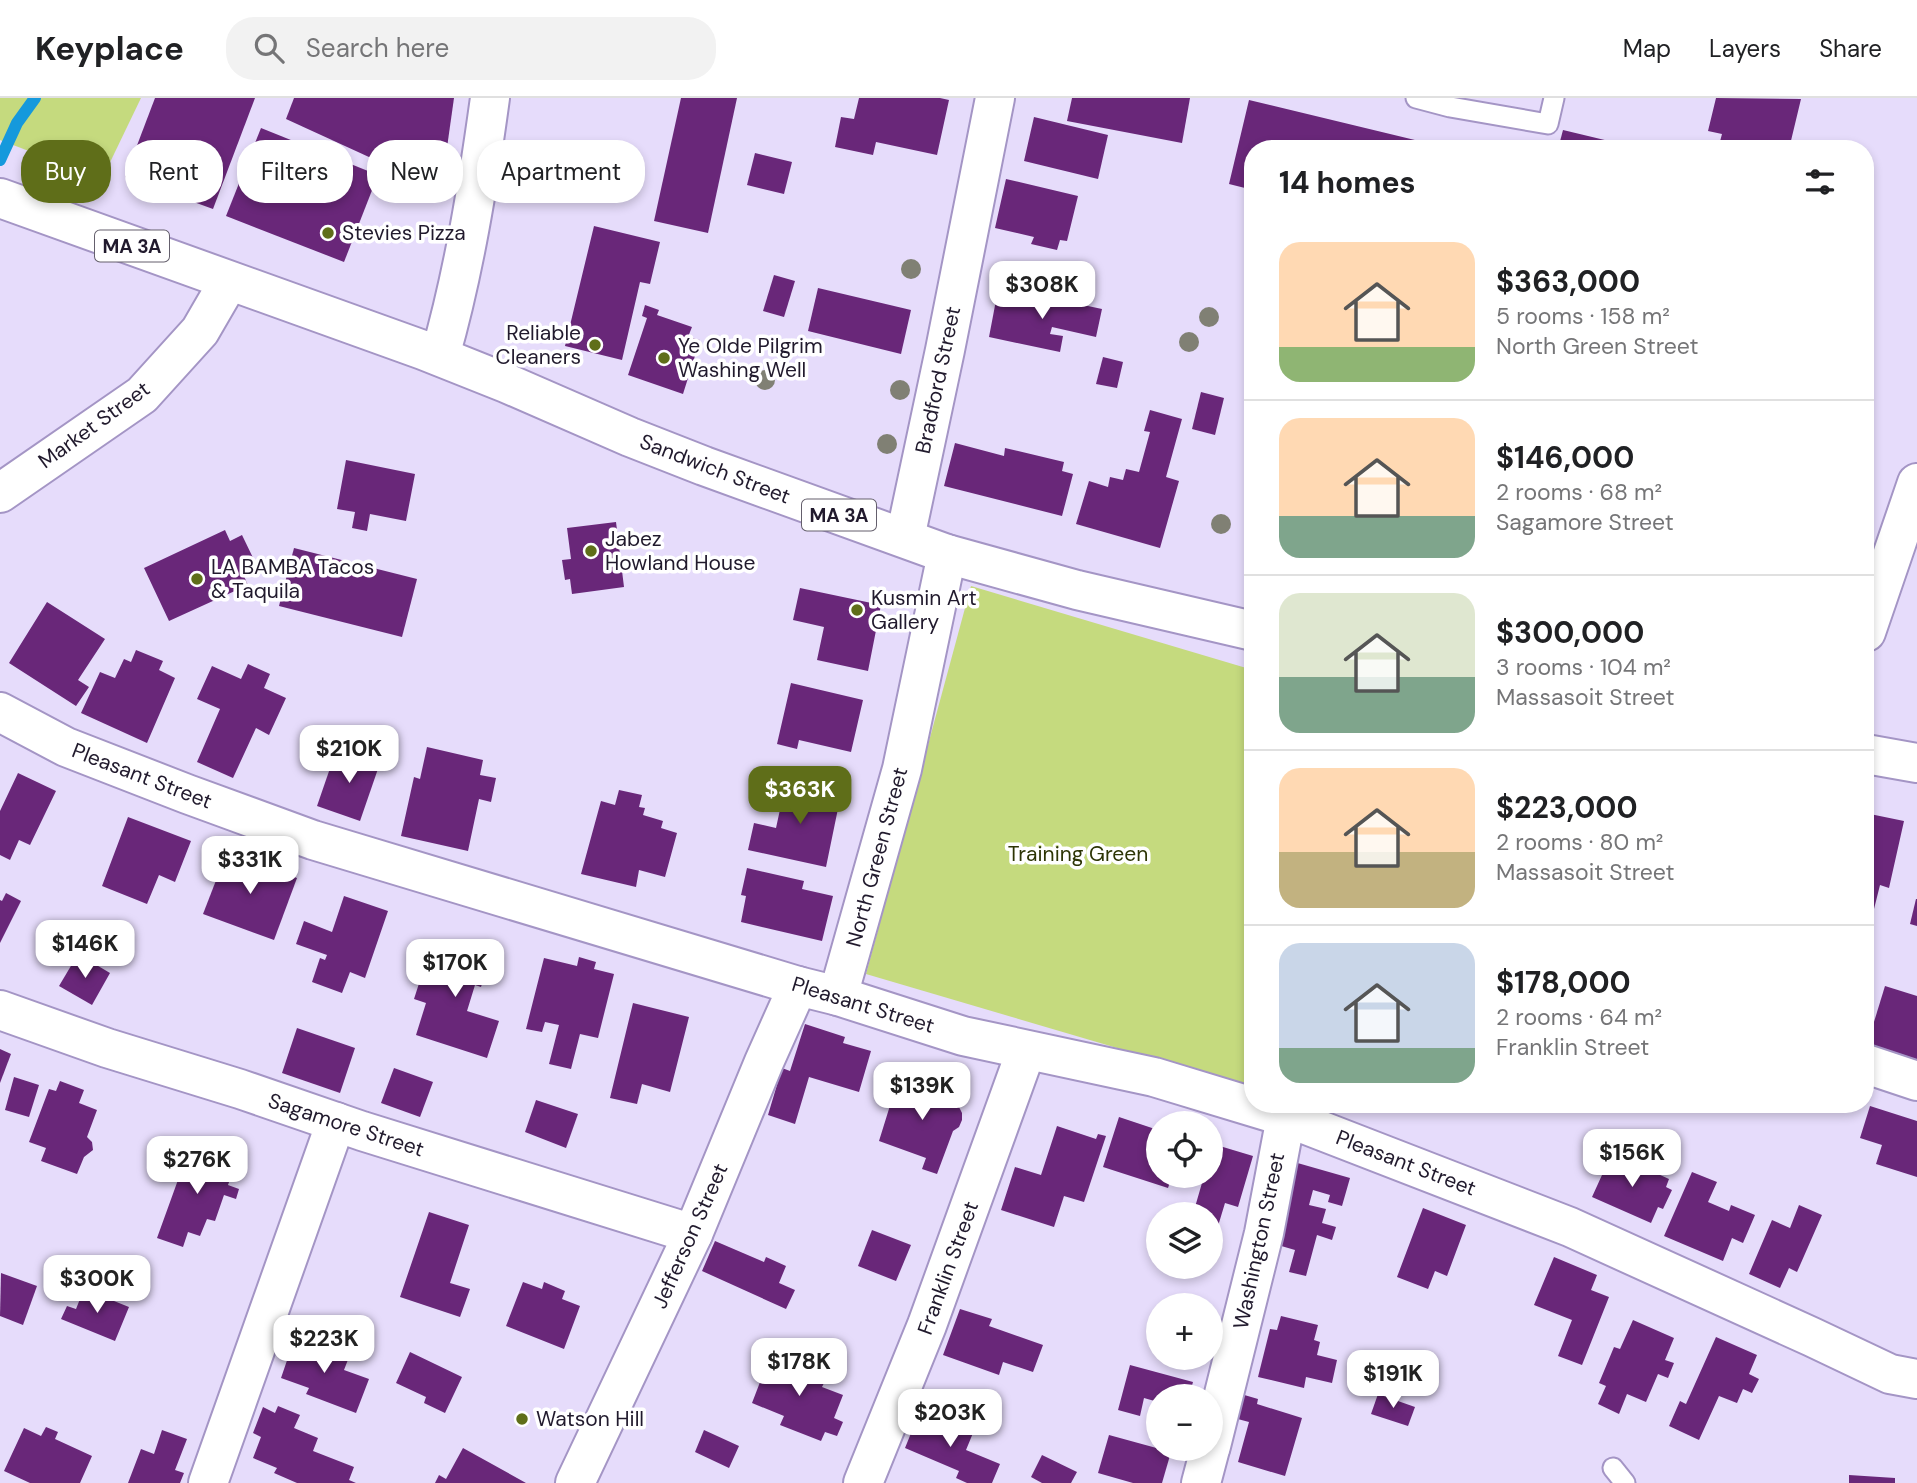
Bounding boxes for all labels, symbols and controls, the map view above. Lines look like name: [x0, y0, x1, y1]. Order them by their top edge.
search box: [226, 17, 716, 80]
text: Keyplace: [35, 27, 184, 70]
icon: search: [250, 29, 288, 67]
text: Search here: [306, 31, 449, 65]
text: Map: [1623, 33, 1671, 64]
text: Layers: [1709, 33, 1781, 64]
text: Share: [1819, 33, 1882, 64]
chip: Buy: [21, 140, 111, 203]
chip: Rent: [125, 140, 223, 203]
chip: Filters: [237, 140, 353, 203]
chip: New: [367, 140, 463, 203]
chip: Apartment: [477, 140, 645, 203]
text: 14 homes: [1279, 163, 1416, 202]
icon: filters: [1801, 163, 1839, 201]
place label: Stevies Pizza: [342, 219, 466, 247]
marker: Stevies Pizza: [320, 225, 336, 241]
road number: MA 3A: [95, 230, 169, 262]
pin: $308K: [993, 262, 1091, 321]
text: $363,000: [1496, 262, 1640, 301]
text: $308K: [1005, 269, 1079, 299]
icon: home: [1335, 270, 1419, 354]
text: 5 rooms · 158 m²: [1496, 301, 1670, 331]
street label: Bradford Street: [909, 304, 967, 456]
place label: Reliable Cleaners: [496, 319, 581, 371]
text: North Green Street: [1496, 331, 1699, 361]
place label: Ye Olde Pilgrim Washing Well: [678, 332, 823, 384]
marker: Reliable Cleaners: [587, 337, 603, 353]
marker: Ye Olde Pilgrim Washing Well: [656, 350, 672, 366]
street label: Market Street: [33, 375, 155, 475]
street label: Sandwich Street: [636, 427, 794, 511]
text: $146,000: [1496, 438, 1634, 477]
icon: home: [1335, 446, 1419, 530]
text: 2 rooms · 68 m²: [1496, 477, 1662, 507]
road number: MA 3A: [802, 500, 876, 530]
text: Sagamore Street: [1496, 507, 1674, 537]
place label: Jabez Howland House: [605, 525, 756, 577]
marker: Jabez Howland House: [583, 543, 599, 559]
place label: LA BAMBA Tacos & Taquila: [211, 553, 374, 605]
marker: LA BAMBA Tacos & Taquila: [189, 571, 205, 587]
place label: Kusmin Art Gallery: [871, 584, 977, 636]
marker: Kusmin Art Gallery: [849, 602, 865, 618]
text: $300,000: [1496, 613, 1644, 652]
icon: home: [1335, 621, 1419, 705]
text: 3 rooms · 104 m²: [1496, 652, 1671, 682]
text: Massasoit Street: [1496, 682, 1674, 712]
pin: $210K: [300, 726, 398, 785]
text: $210K: [316, 733, 382, 763]
street label: Pleasant Street: [68, 736, 216, 816]
street label: North Green Street: [840, 764, 914, 950]
pin: $363K: [751, 766, 849, 826]
text: $363K: [764, 774, 836, 804]
text: $223,000: [1496, 788, 1638, 827]
icon: home: [1335, 796, 1419, 880]
text: 2 rooms · 80 m²: [1496, 827, 1663, 857]
pin: $331K: [201, 836, 299, 896]
park label: Training Green: [1008, 840, 1148, 868]
text: $331K: [218, 844, 282, 874]
text: Massasoit Street: [1496, 857, 1674, 887]
pin: $146K: [36, 920, 134, 980]
text: $146K: [52, 928, 118, 958]
pin: $170K: [406, 940, 504, 999]
text: $170K: [422, 947, 488, 977]
text: $178,000: [1496, 963, 1631, 1002]
street label: Pleasant Street: [788, 970, 938, 1040]
icon: home: [1335, 971, 1419, 1055]
text: 2 rooms · 64 m²: [1496, 1002, 1662, 1032]
text: Franklin Street: [1496, 1032, 1649, 1062]
pin: $139K: [873, 1062, 971, 1122]
text: $139K: [889, 1070, 955, 1100]
street label: Sagamore Street: [264, 1087, 428, 1163]
map controls: [1146, 1111, 1223, 1461]
button: locate: [1146, 1111, 1223, 1188]
street label: Pleasant Street: [1332, 1123, 1480, 1203]
pin: $156K: [1583, 1130, 1681, 1189]
pin: $276K: [148, 1136, 246, 1196]
text: $156K: [1599, 1137, 1665, 1167]
text: $276K: [163, 1144, 231, 1174]
street label: Washington Street: [1227, 1150, 1291, 1332]
street label: Jefferson Street: [645, 1159, 735, 1313]
street label: Franklin Street: [911, 1197, 985, 1339]
button: layers: [1146, 1202, 1223, 1279]
pin: $300K: [48, 1256, 146, 1315]
text: $300K: [59, 1263, 135, 1293]
button: +: [1146, 1293, 1223, 1370]
pin: $223K: [275, 1316, 373, 1375]
text: $223K: [289, 1323, 359, 1353]
pin: $178K: [750, 1338, 848, 1398]
text: $178K: [767, 1346, 831, 1376]
pin: $191K: [1344, 1350, 1442, 1410]
text: $191K: [1363, 1358, 1423, 1388]
button: −: [1146, 1384, 1223, 1461]
pin: $203K: [901, 1390, 999, 1449]
text: $203K: [914, 1397, 986, 1427]
place label: Watson Hill: [536, 1405, 644, 1433]
marker: Watson Hill: [514, 1411, 530, 1427]

